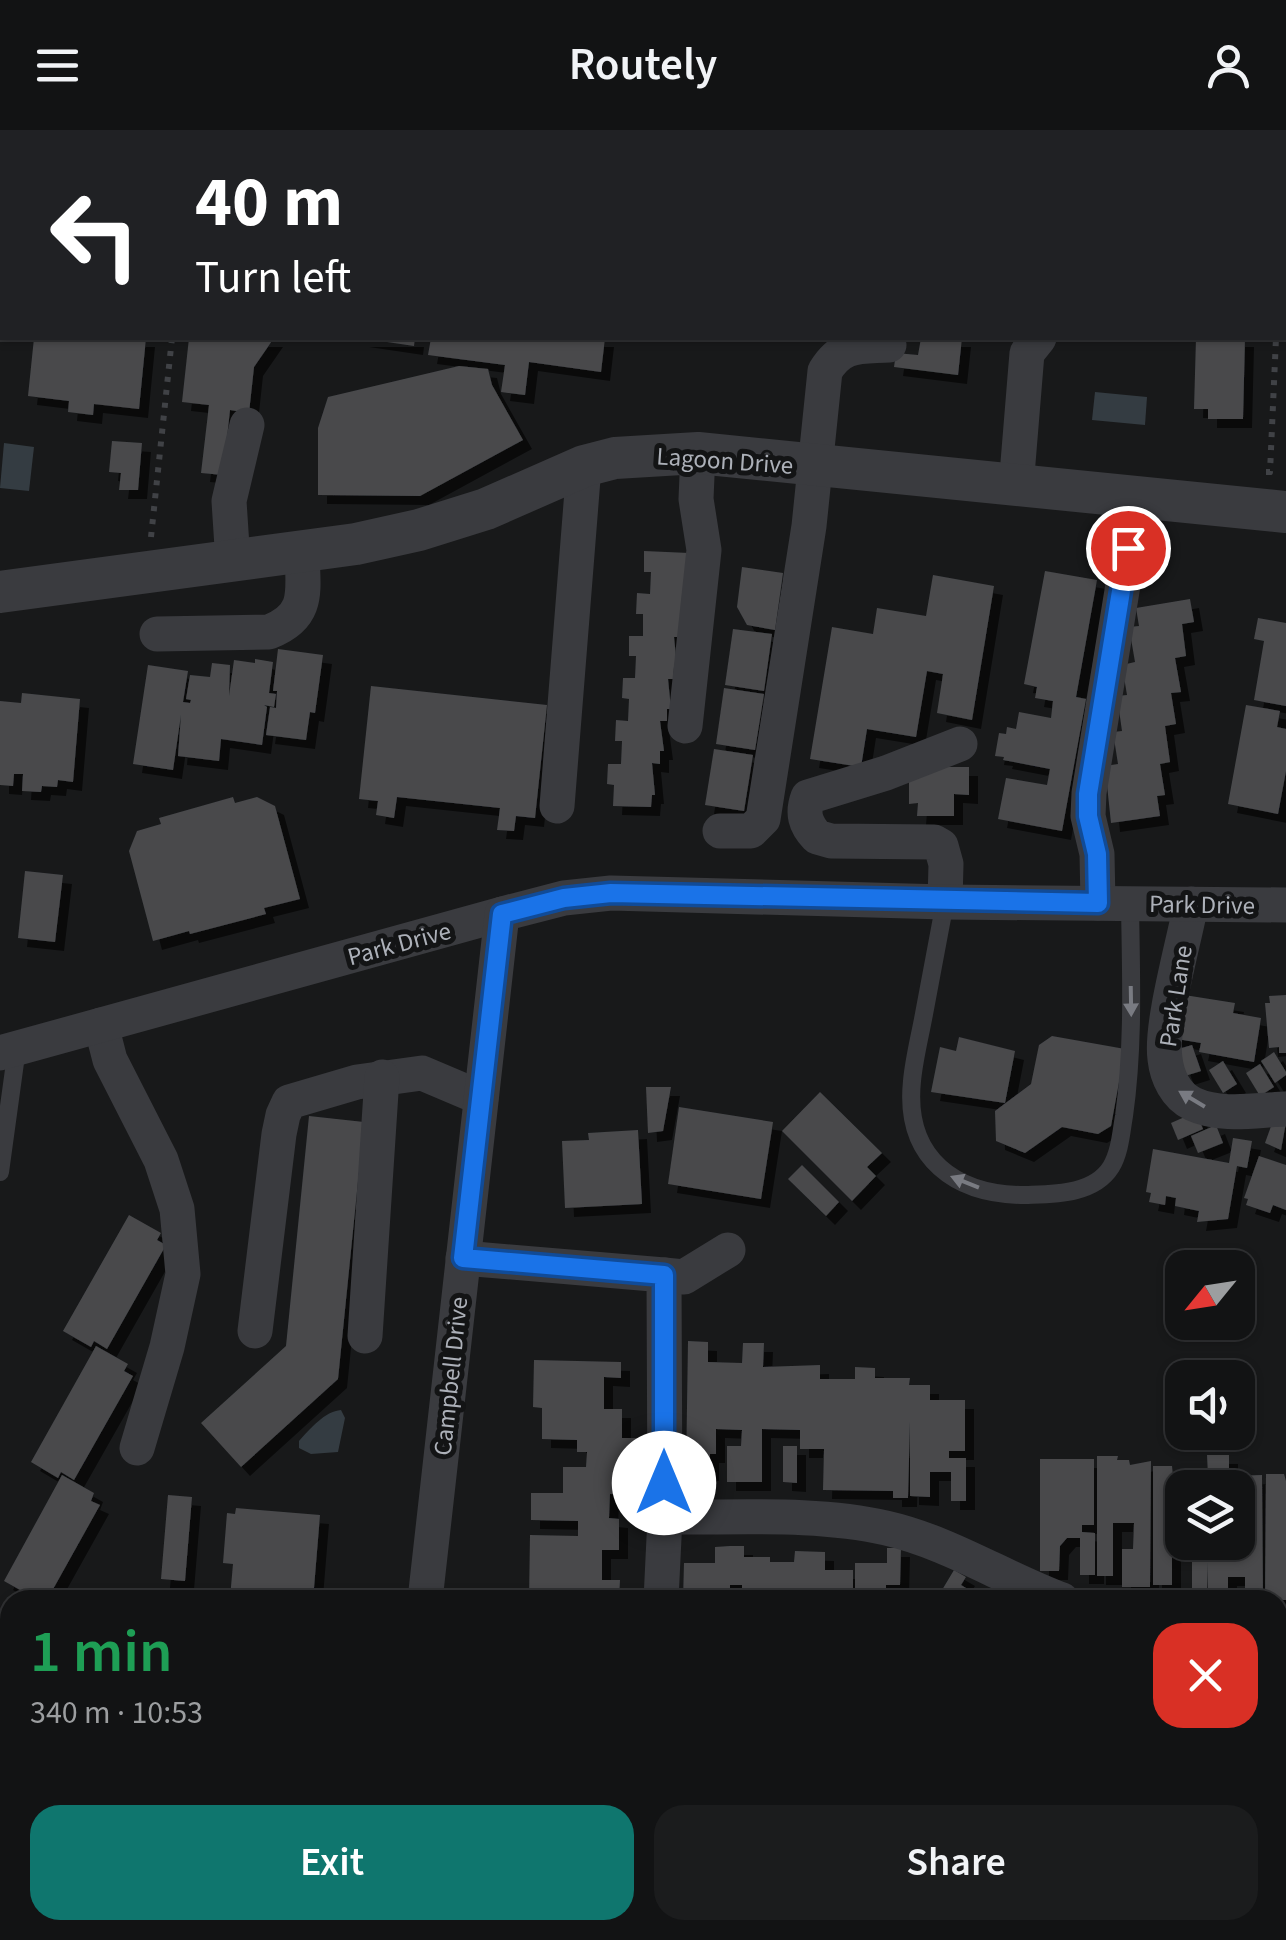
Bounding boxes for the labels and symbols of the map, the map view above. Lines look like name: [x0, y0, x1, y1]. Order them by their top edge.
street label: Lagoon Drive: [655, 438, 795, 484]
pin: [1086, 506, 1171, 591]
street label: Park Drive: [1149, 886, 1255, 924]
street label: Park Drive: [343, 913, 455, 975]
street label: Park Lane: [1150, 943, 1202, 1050]
one-way arrow: [1124, 986, 1140, 1018]
one-way arrow: [1177, 1091, 1205, 1109]
one-way arrow: [950, 1174, 980, 1190]
north arrow: [1165, 1250, 1255, 1340]
street label: Campbell Drive: [425, 1295, 477, 1457]
position arrow: [612, 1431, 716, 1535]

